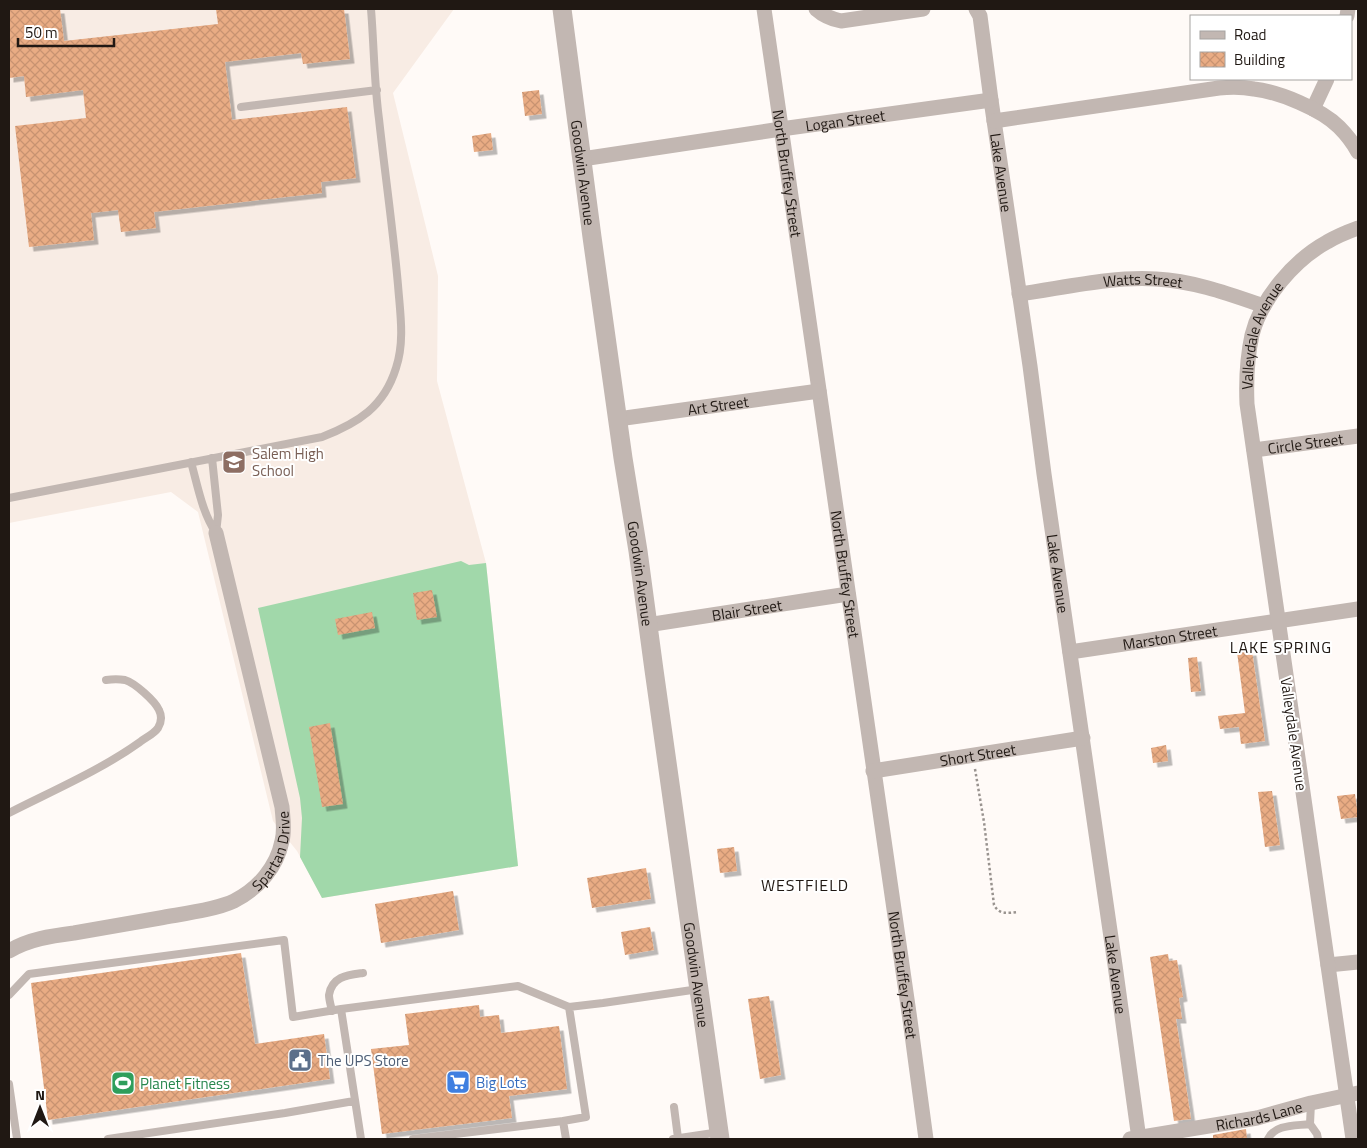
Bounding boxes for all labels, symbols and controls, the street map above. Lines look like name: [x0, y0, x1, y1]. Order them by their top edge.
scale bar: [18, 15, 114, 47]
legend: [1190, 15, 1352, 80]
text: 50 m: [25, 21, 58, 44]
text: Road: [1234, 23, 1266, 46]
text: Building: [1234, 48, 1285, 71]
street label: Logan Street: [804, 103, 887, 137]
street label: North Bruffey Street: [767, 108, 808, 239]
street label: Goodwin Avenue: [565, 118, 602, 227]
street label: Lake Avenue: [984, 131, 1019, 213]
street label: Watts Street: [1102, 267, 1185, 294]
street label: Valleydale Avenue: [1235, 276, 1288, 390]
street label: Art Street: [686, 389, 751, 421]
street label: Circle Street: [1266, 426, 1346, 460]
place label: Salem High School: [252, 442, 324, 482]
school or university icon: Salem High School: [221, 449, 247, 475]
street label: North Bruffey Street: [825, 509, 866, 640]
street label: Goodwin Avenue: [622, 519, 659, 628]
street label: Lake Avenue: [1041, 532, 1075, 614]
street label: Blair Street: [710, 593, 784, 626]
street label: Marston Street: [1121, 619, 1220, 656]
district label: LAKE SPRING: [1230, 635, 1332, 659]
street label: Valleydale Avenue: [1275, 676, 1313, 792]
street label: Short Street: [938, 737, 1018, 772]
street label: Spartan Drive: [246, 810, 295, 896]
district label: WESTFIELD: [761, 873, 849, 897]
street label: North Bruffey Street: [883, 910, 924, 1041]
street label: Goodwin Avenue: [678, 920, 716, 1029]
street label: Lake Avenue: [1099, 933, 1133, 1015]
public building icon: The UPS Store: [287, 1047, 313, 1073]
place label: The UPS Store: [318, 1049, 409, 1072]
supermarket icon: Big Lots: [445, 1069, 471, 1095]
sports icon: Planet Fitness: [110, 1070, 136, 1096]
place label: Big Lots: [476, 1071, 527, 1094]
place label: Planet Fitness: [140, 1072, 230, 1095]
north arrow: [15, 1083, 65, 1133]
text: N: [35, 1084, 45, 1105]
street label: Richards Lane: [1214, 1095, 1305, 1136]

